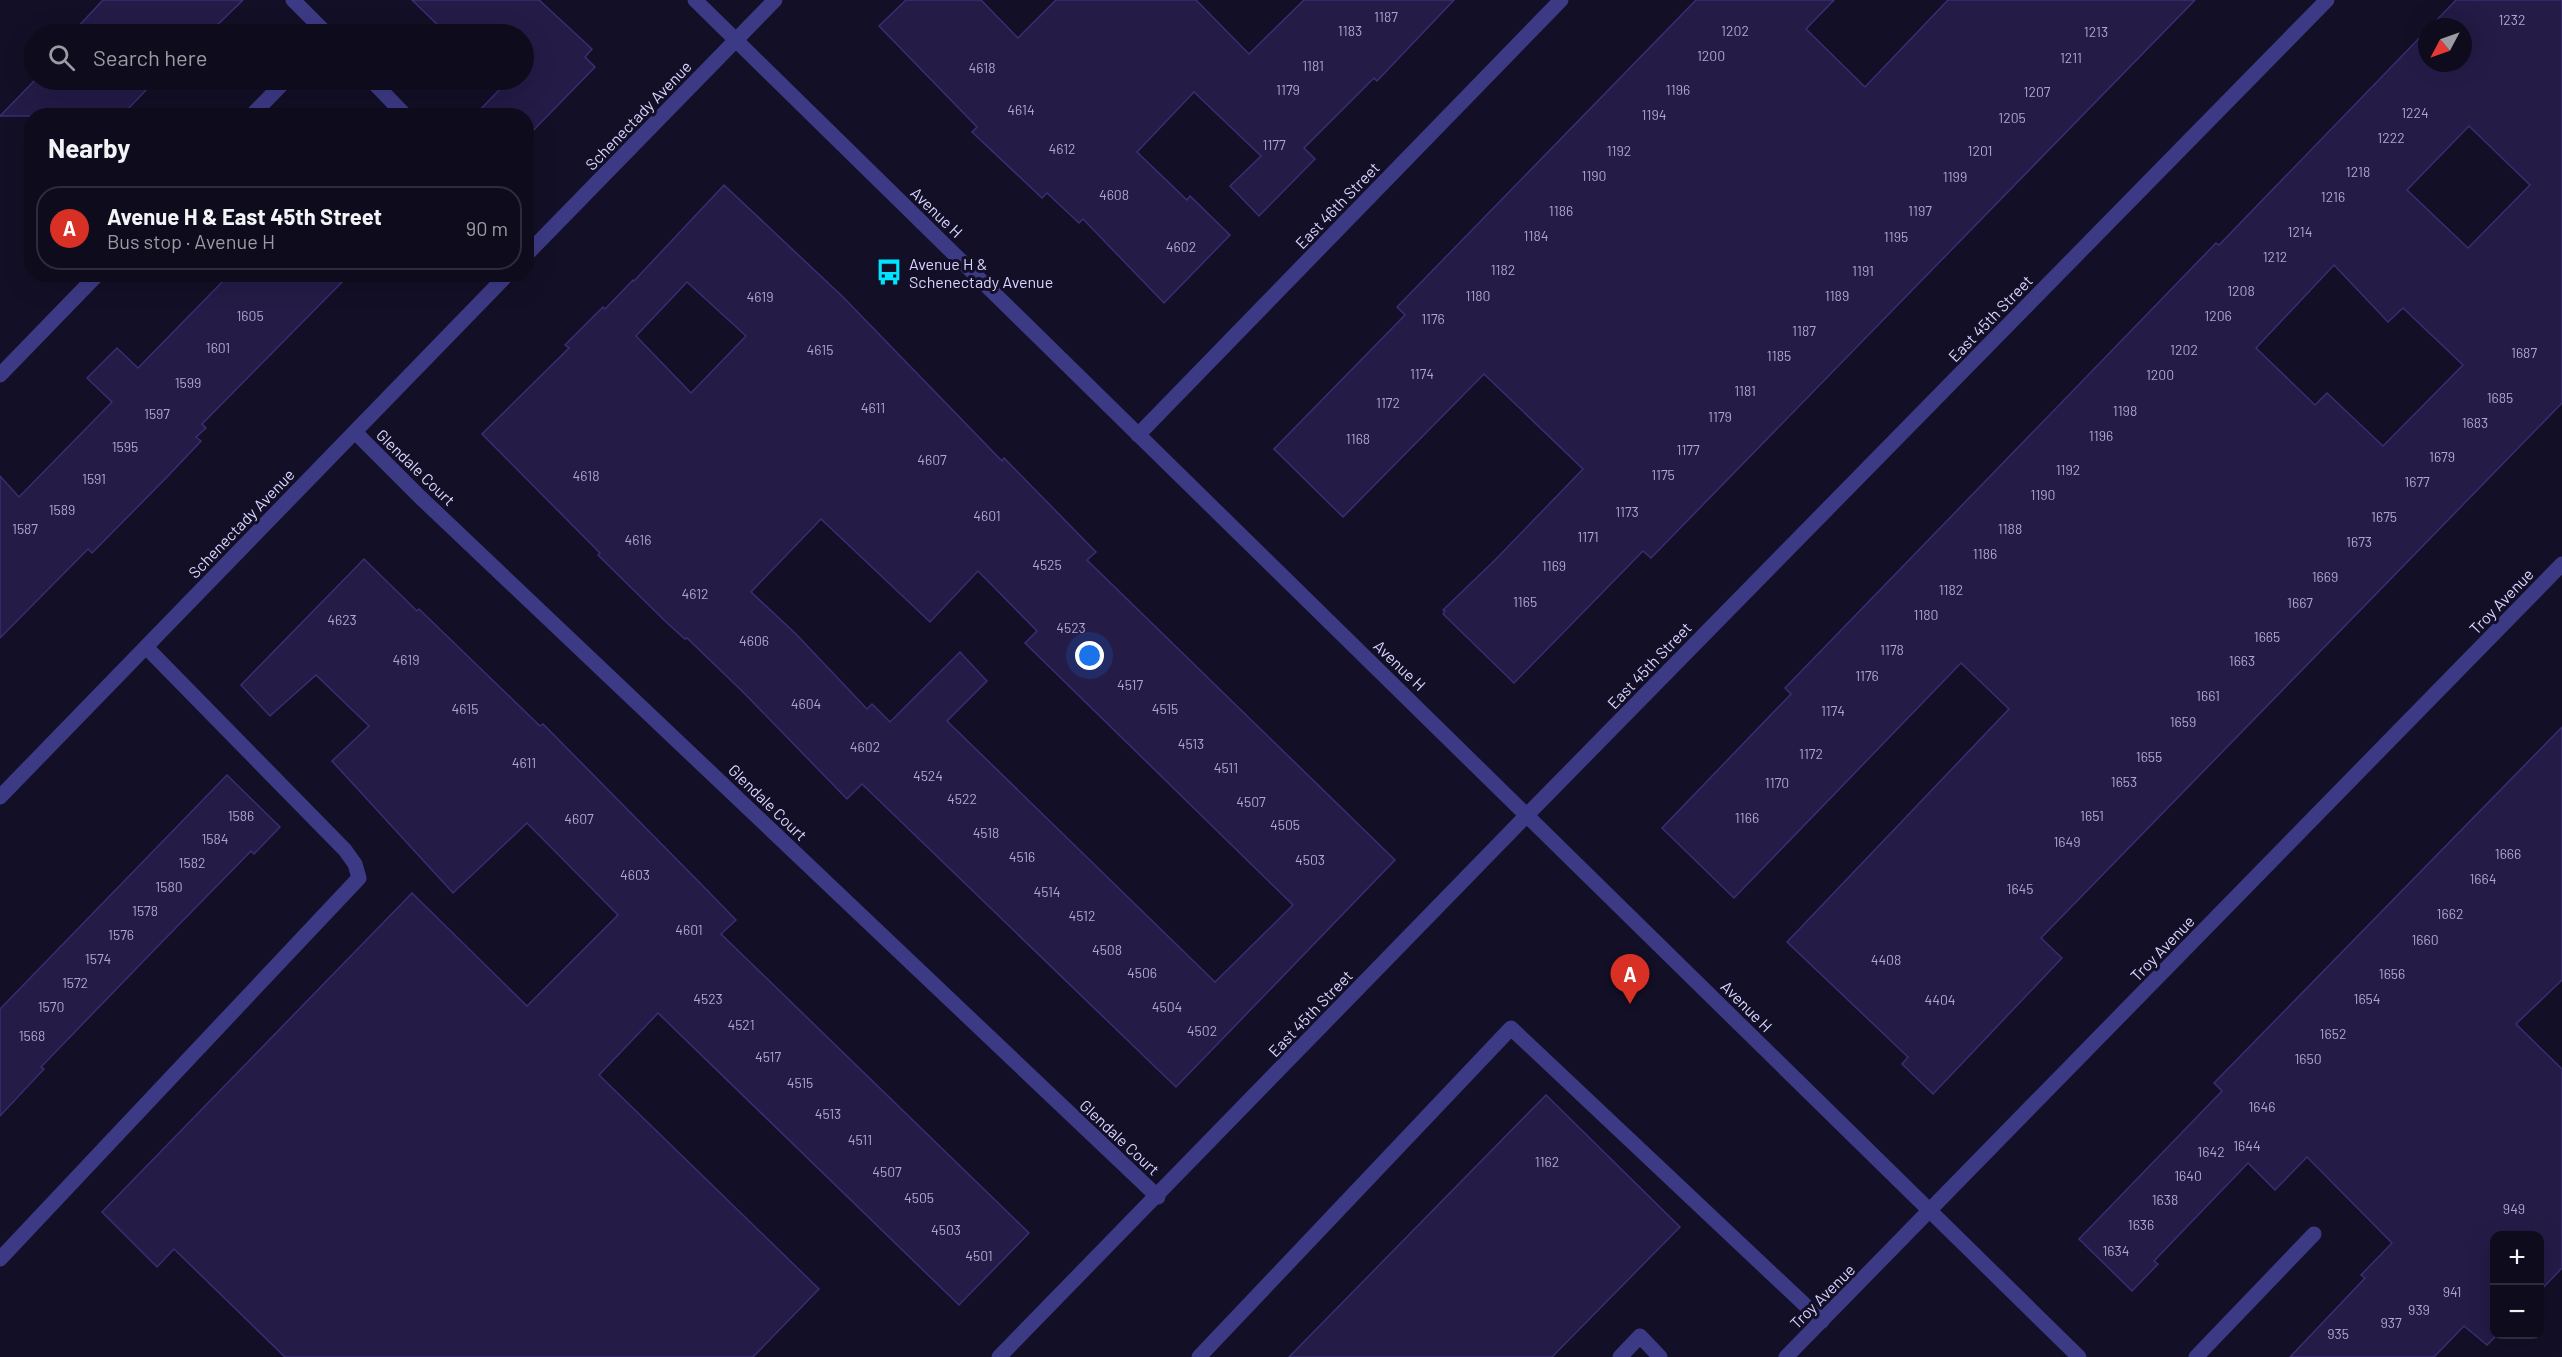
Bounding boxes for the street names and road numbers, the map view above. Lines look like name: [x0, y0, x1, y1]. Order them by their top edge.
street label: Schenectady Avenue: [581, 57, 695, 173]
street label: East 46th Street: [1291, 158, 1383, 252]
street label: Avenue H: [907, 183, 967, 241]
street label: East 45th Street: [1944, 271, 2036, 365]
street label: Glendale Court: [373, 425, 459, 509]
street label: Schenectady Avenue: [184, 465, 298, 581]
street label: Troy Avenue: [2465, 564, 2537, 638]
street label: East 45th Street: [1603, 618, 1695, 712]
street label: Avenue H: [1370, 636, 1430, 694]
street label: Glendale Court: [725, 760, 811, 844]
street label: Troy Avenue: [2126, 911, 2198, 985]
street label: East 45th Street: [1264, 966, 1356, 1060]
street label: Avenue H: [1717, 976, 1777, 1036]
street label: Glendale Court: [1076, 1095, 1164, 1179]
street label: Troy Avenue: [1786, 1260, 1858, 1332]

